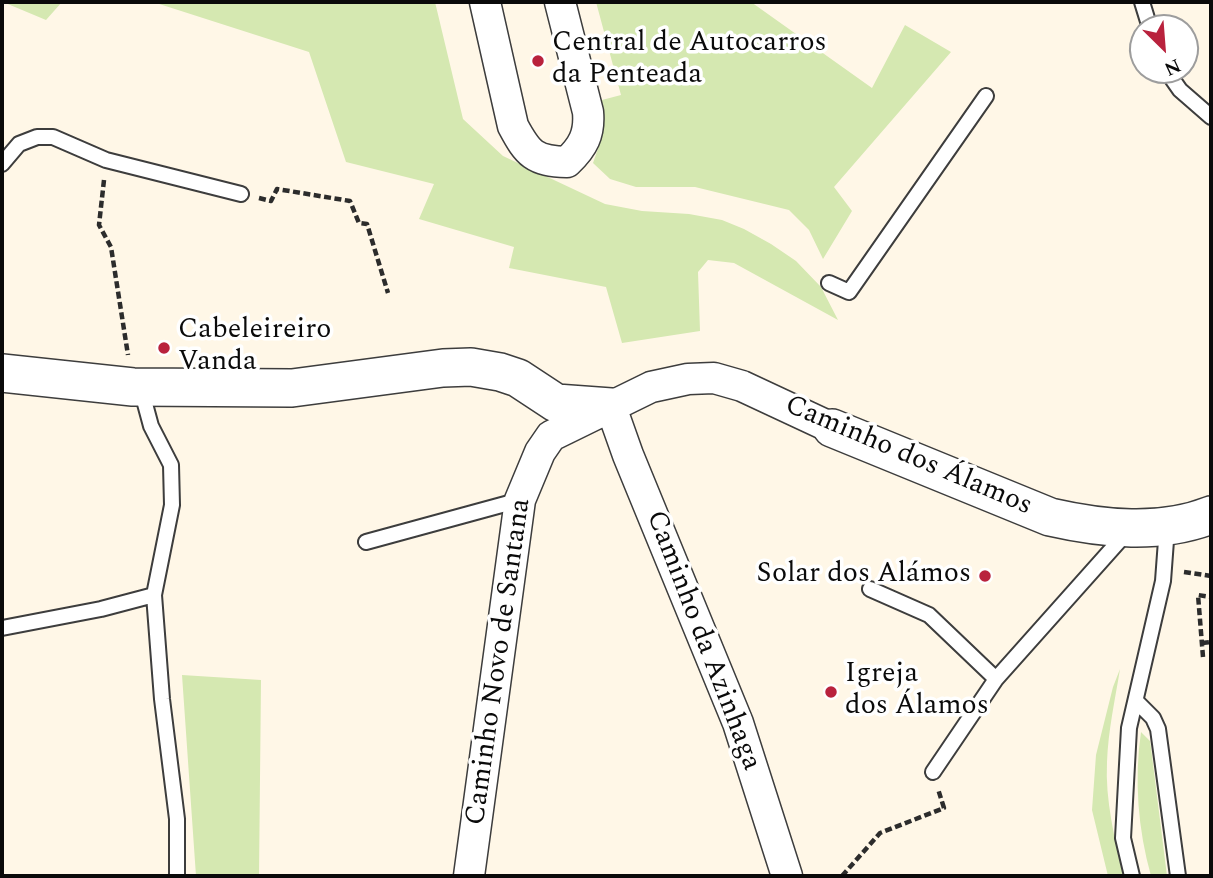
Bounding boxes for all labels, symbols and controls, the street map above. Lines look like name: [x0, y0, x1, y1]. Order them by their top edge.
north arrow: [1129, 14, 1199, 84]
place label: Central de Autocarros da Penteada: [552, 28, 827, 94]
text: N: [1159, 50, 1185, 83]
marker: Central de Autocarros da Penteada: [530, 53, 546, 69]
place label: Cabeleireiro Vanda: [178, 315, 331, 381]
marker: Cabeleireiro Vanda: [156, 340, 172, 356]
street label: Caminho dos Álamos: [779, 390, 1037, 524]
street label: Caminho Novo de Santana: [460, 496, 540, 828]
street label: Caminho da Azinhaga: [637, 507, 767, 775]
place label: Solar dos Alámos: [757, 559, 971, 593]
marker: Solar dos Alámos: [977, 568, 993, 584]
place label: Igreja dos Álamos: [845, 659, 989, 725]
marker: Igreja dos Álamos: [823, 684, 839, 700]

